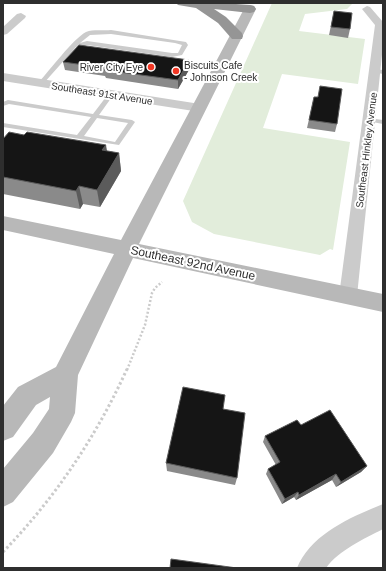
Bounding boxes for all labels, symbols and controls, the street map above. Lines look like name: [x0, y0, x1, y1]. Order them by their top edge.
place label: Biscuits Cafe - Johnson Creek: [184, 60, 258, 83]
place label: River City Eye: [80, 62, 143, 73]
marker: River City Eye: [146, 62, 156, 72]
marker: Biscuits Cafe - Johnson Creek: [171, 66, 181, 76]
street label: Southeast 91st Avenue: [50, 80, 154, 107]
street label: Southeast Hinkley Avenue: [354, 91, 379, 209]
street label: Southeast 92nd Avenue: [129, 243, 257, 283]

